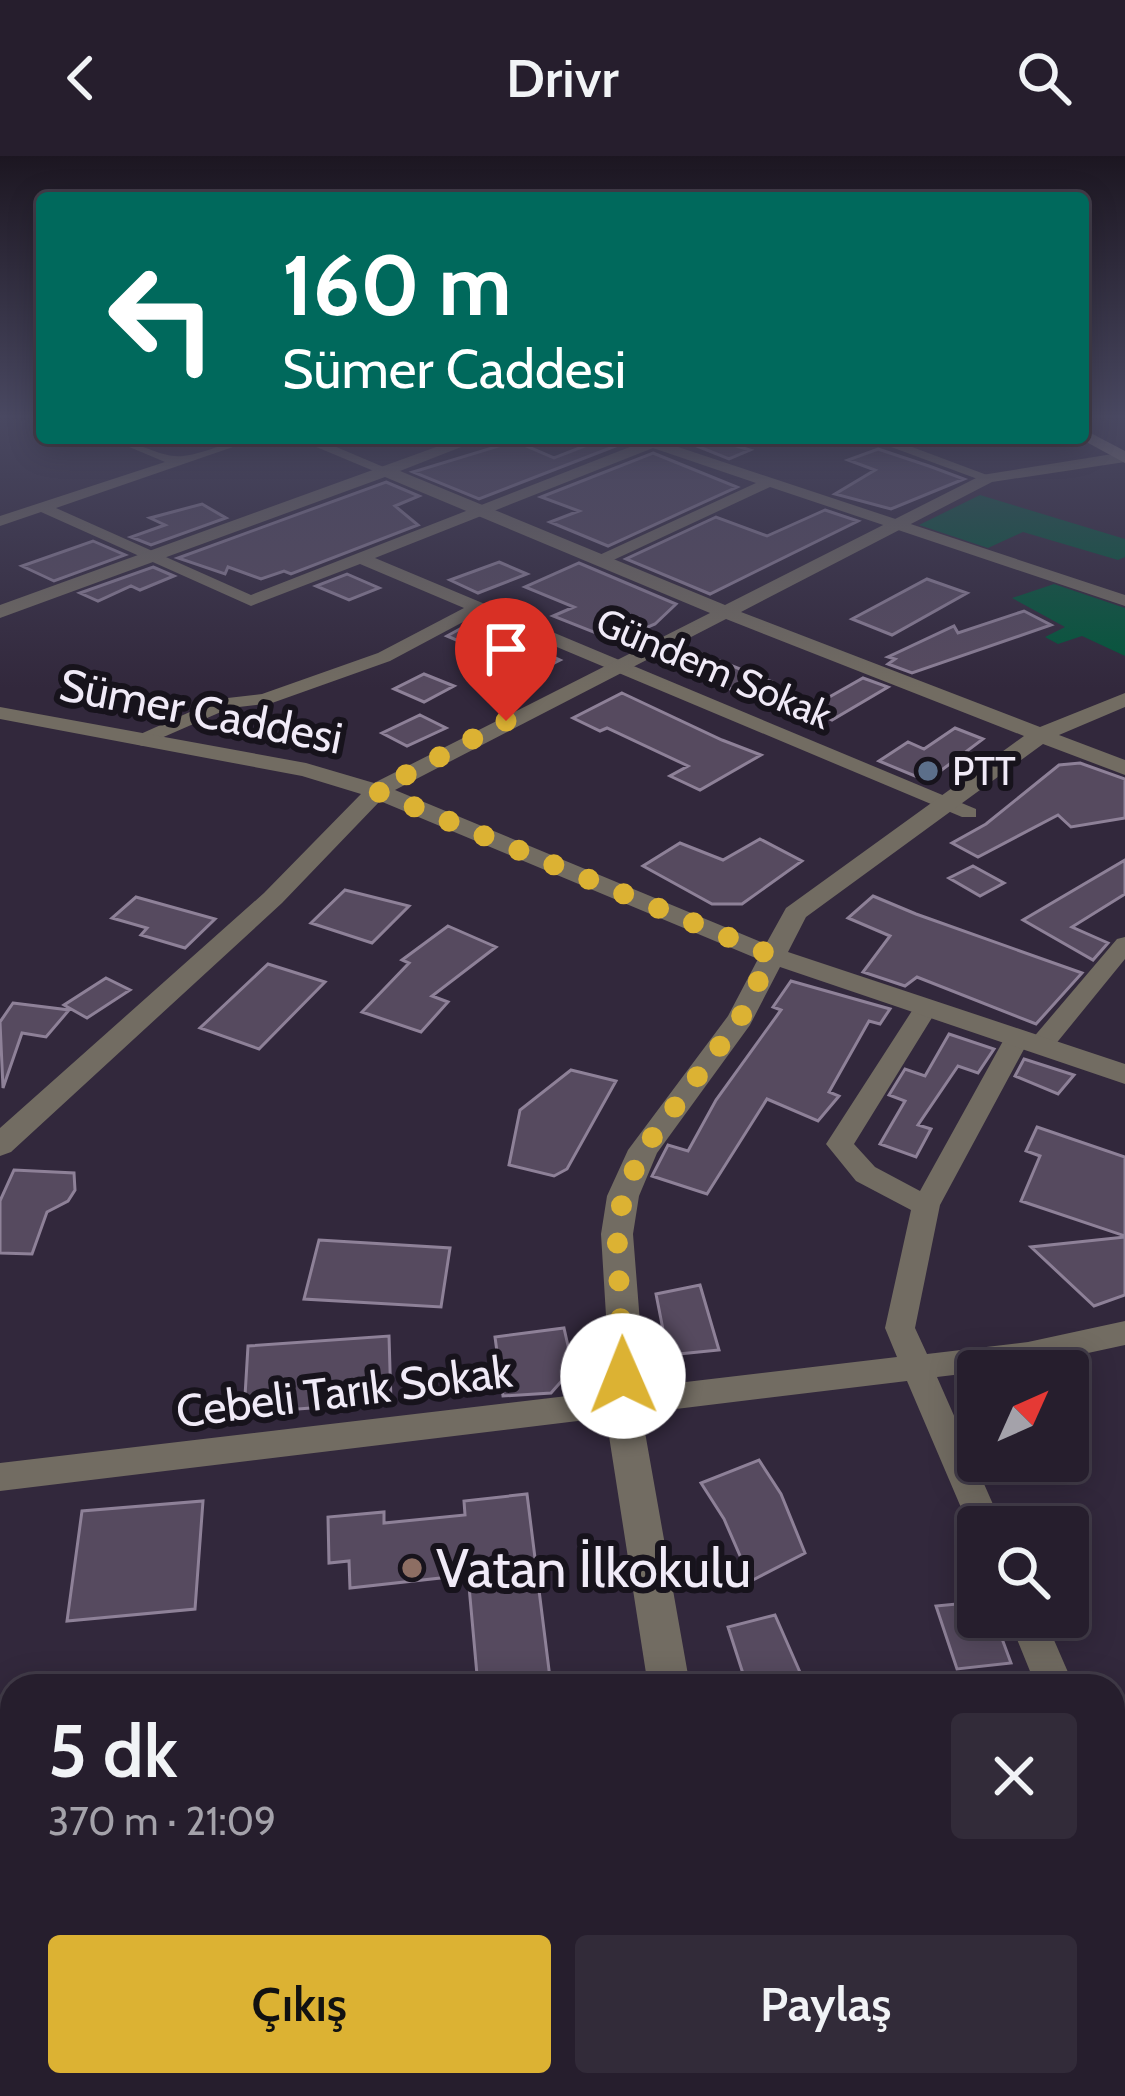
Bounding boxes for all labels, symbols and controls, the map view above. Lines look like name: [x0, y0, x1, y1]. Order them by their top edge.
icon: back: [48, 45, 114, 111]
text: Drivr: [506, 45, 619, 111]
icon: search: [1011, 45, 1077, 111]
text: 160 m: [282, 234, 511, 336]
icon: left: [84, 240, 240, 396]
text: Sümer Caddesi: [282, 336, 626, 402]
street label: Gündem Sokak: [589, 597, 839, 739]
pin: [455, 598, 557, 721]
icon: arrive: [473, 616, 539, 682]
street label: Sümer Caddesi: [55, 657, 347, 765]
place label: PTT: [952, 747, 1016, 795]
marker: PTT: [915, 758, 941, 784]
position arrow: [560, 1313, 686, 1439]
street label: Cebeli Tarık Sokak: [173, 1344, 516, 1438]
north arrow: [957, 1350, 1089, 1482]
map controls: [957, 1350, 1089, 1638]
button: search: [957, 1506, 1089, 1638]
place label: Vatan İlkokulu: [436, 1535, 751, 1601]
marker: Vatan İlkokulu: [399, 1555, 425, 1581]
text: 5 dk: [48, 1708, 178, 1795]
button: close: [951, 1713, 1077, 1839]
text: 370 m · 21:09: [48, 1797, 276, 1845]
button: Çıkış: [48, 1935, 551, 2073]
button: Paylaş: [575, 1935, 1077, 2073]

